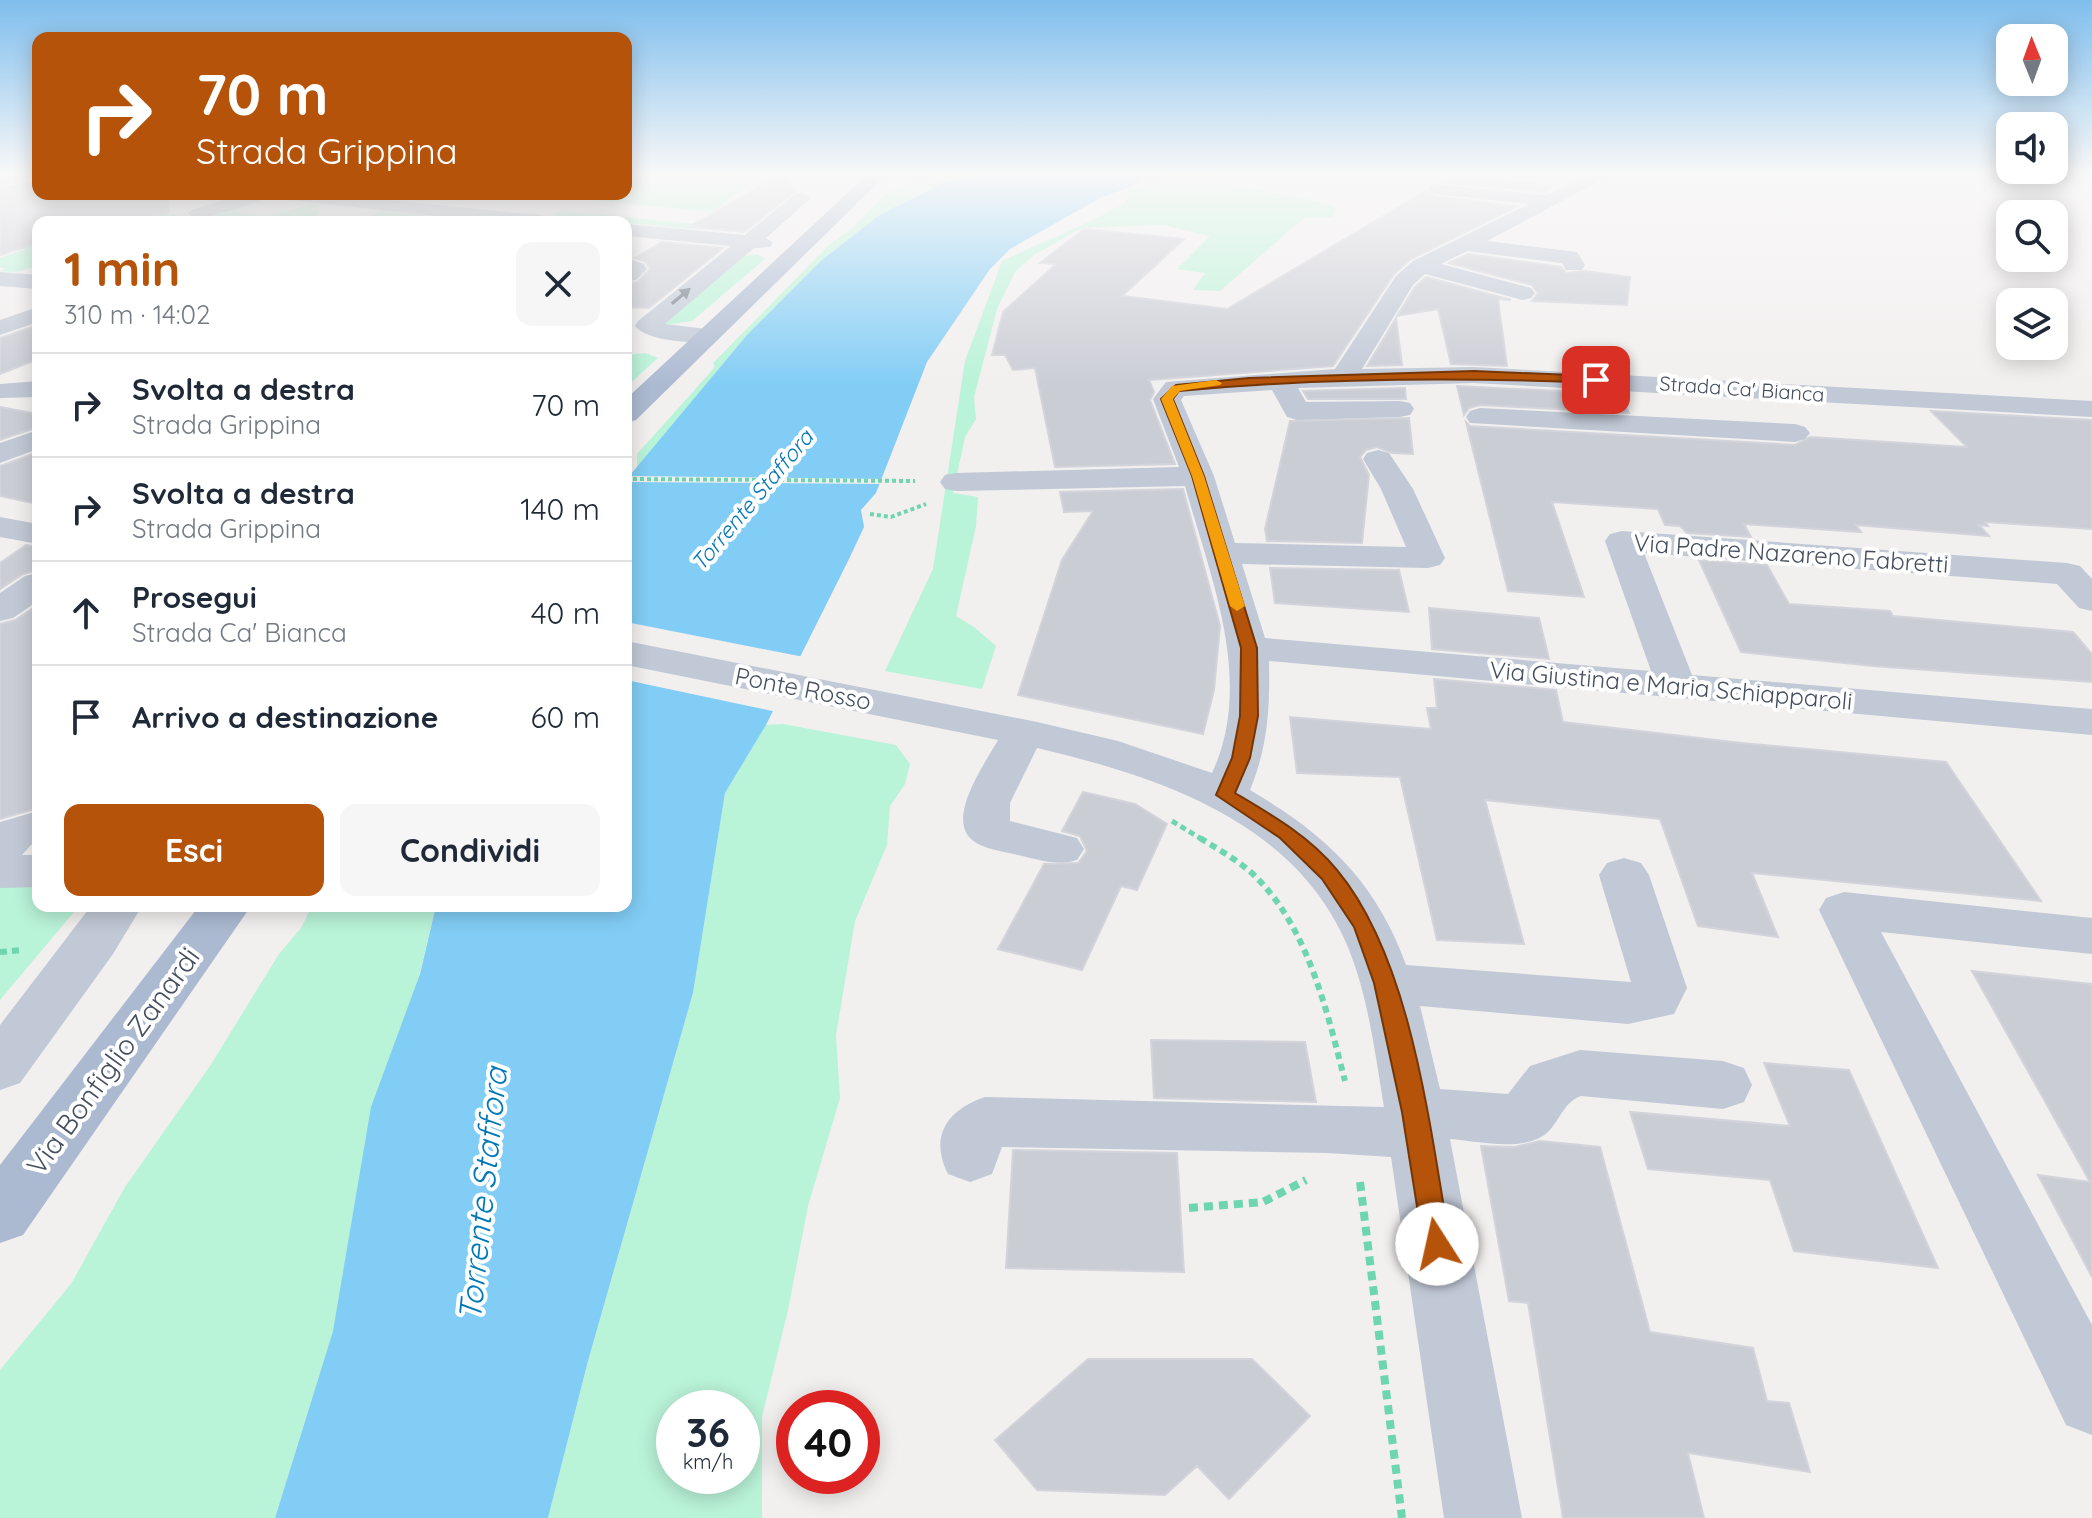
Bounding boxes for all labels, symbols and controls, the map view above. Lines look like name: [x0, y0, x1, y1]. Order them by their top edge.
north arrow: [1996, 24, 2068, 96]
map controls: [1996, 24, 2068, 360]
text: 70 m: [196, 59, 328, 129]
icon: right: [64, 64, 168, 168]
button: sound: [1996, 112, 2068, 184]
text: Strada Grippina: [196, 128, 458, 173]
button: search: [1996, 200, 2068, 272]
text: 1 min: [64, 238, 180, 298]
button: close: [516, 242, 600, 326]
one-way arrow: [671, 288, 691, 305]
button: layers: [1996, 288, 2068, 360]
text: 310 m · 14:02: [64, 298, 210, 331]
pin: [1562, 346, 1630, 414]
icon: arrive: [1574, 358, 1618, 402]
text: Svolta a destra: [132, 370, 355, 408]
street label: Strada Ca' Bianca: [1659, 370, 1825, 407]
icon: right: [64, 383, 108, 427]
text: 70 m: [531, 386, 600, 424]
text: Strada Grippina: [132, 408, 321, 441]
water label: Torrente Staffora: [685, 423, 820, 576]
text: Svolta a destra: [132, 474, 355, 512]
icon: right: [64, 487, 108, 531]
text: 140 m: [520, 490, 600, 528]
text: Strada Grippina: [132, 512, 321, 545]
street label: Via Padre Nazareno Fabretti: [1633, 527, 1949, 579]
text: Prosegui: [132, 578, 257, 616]
icon: ahead: [64, 591, 108, 635]
text: 40 m: [531, 594, 600, 632]
text: Strada Ca' Bianca: [132, 616, 347, 649]
street label: Via Giustina e Maria Schiapparoli: [1489, 654, 1854, 716]
street label: Ponte Rosso: [733, 660, 874, 716]
icon: arrive: [64, 695, 108, 739]
text: Arrivo a destinazione: [132, 698, 438, 736]
text: 60 m: [530, 698, 600, 736]
button: Esci: [64, 804, 324, 896]
button: Condividi: [340, 804, 600, 896]
street label: Via Bonfiglio Zanardi: [18, 940, 207, 1181]
water label: Torrente Staffora: [449, 1064, 515, 1323]
position arrow: [1395, 1202, 1479, 1286]
speed limit sign: 40: [776, 1390, 880, 1494]
text: 36: [686, 1407, 730, 1457]
text: km/h: [683, 1449, 733, 1474]

